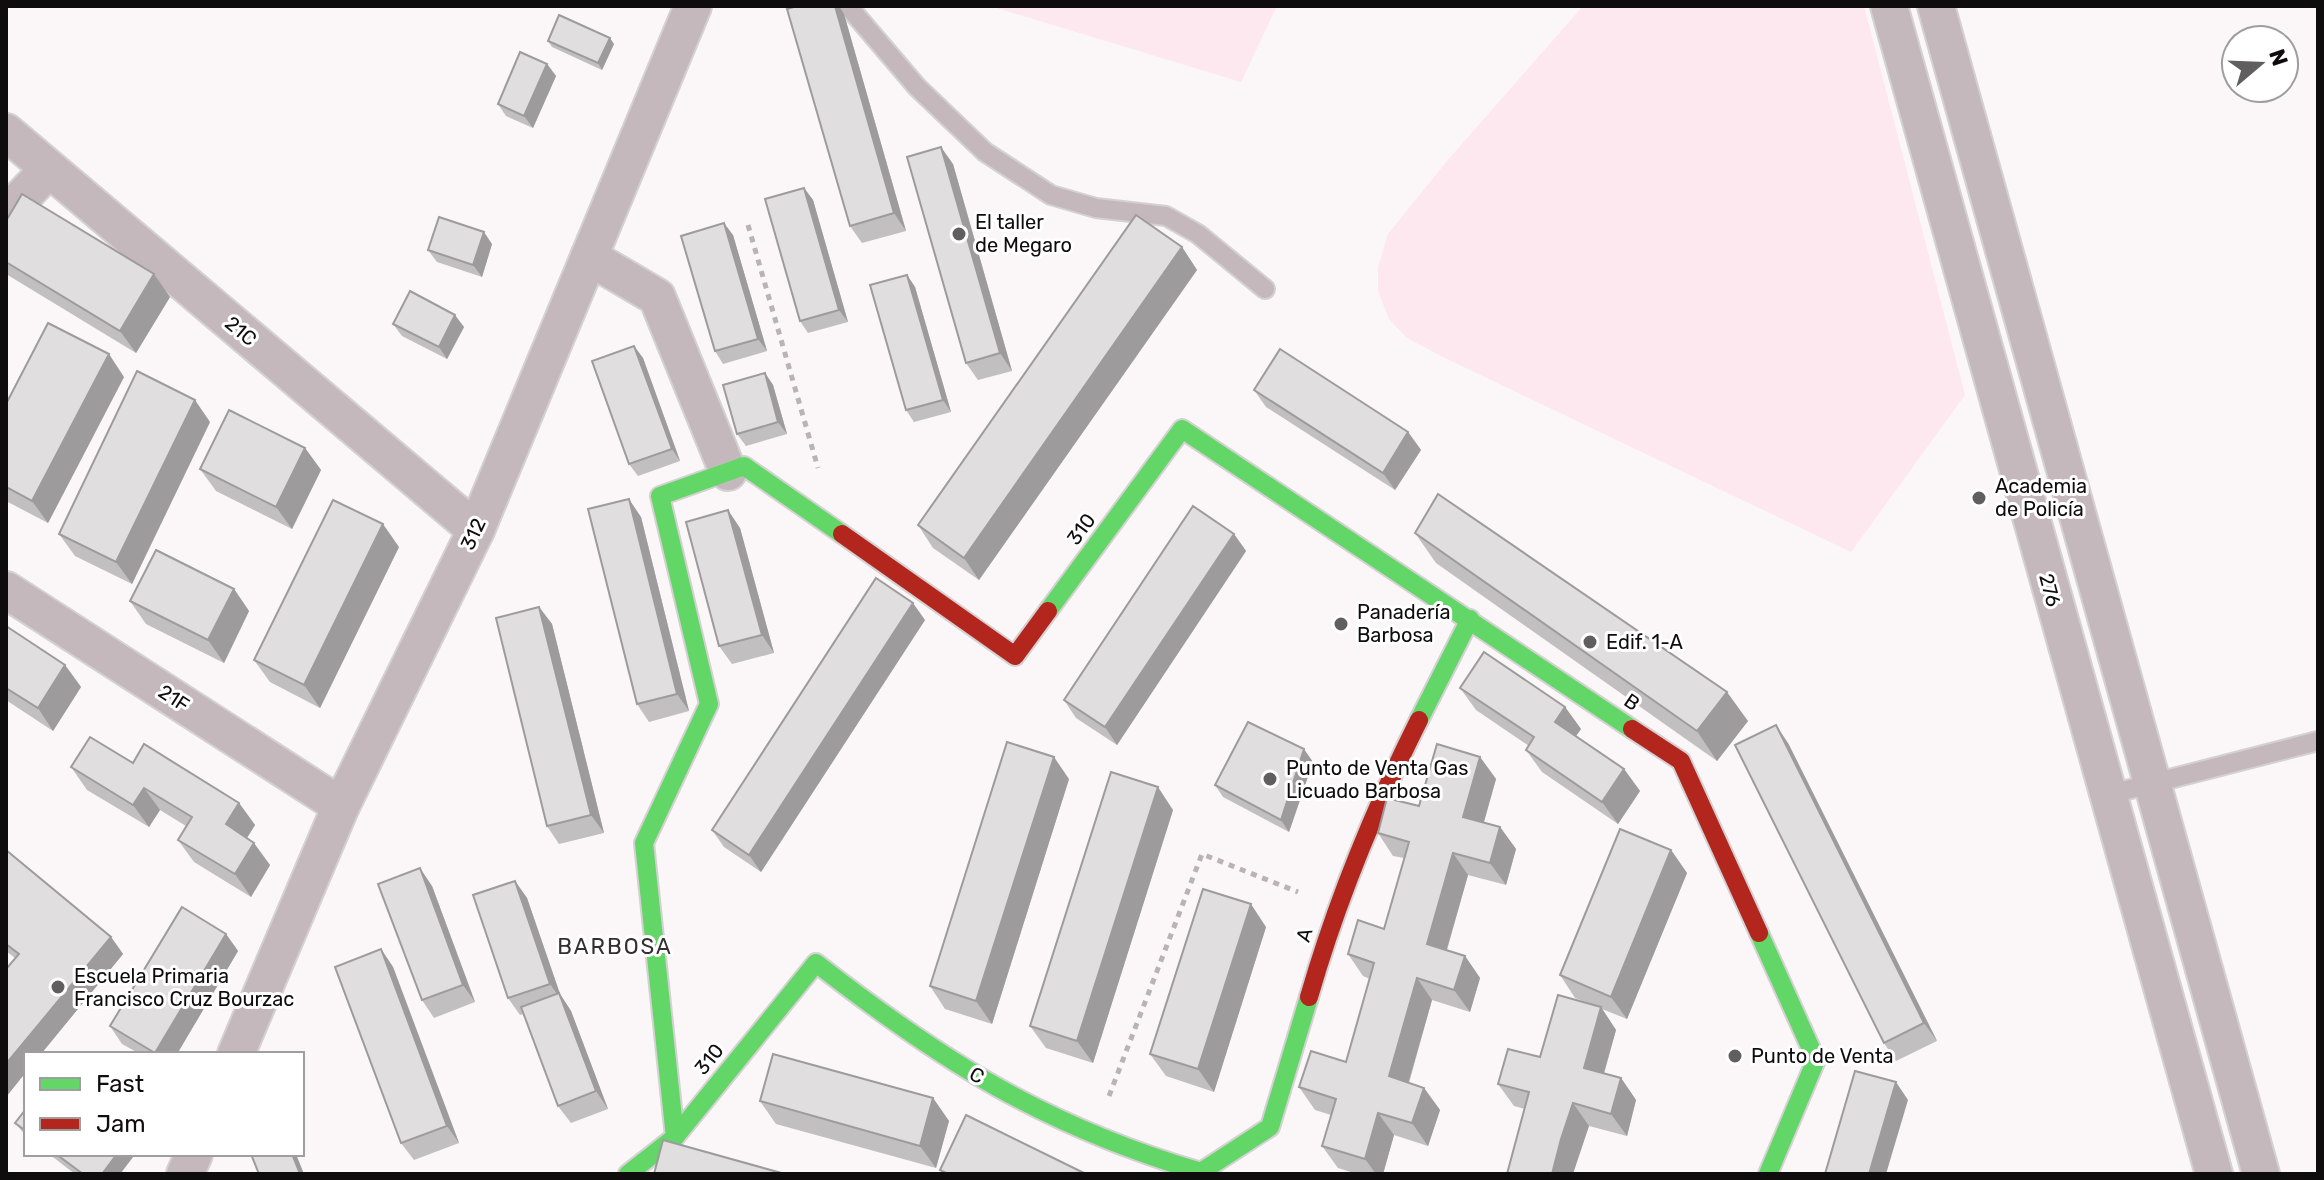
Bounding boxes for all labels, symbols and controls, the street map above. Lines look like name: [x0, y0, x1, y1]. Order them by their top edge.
north arrow: [2220, 24, 2300, 104]
text: N: [2263, 46, 2294, 70]
place label: El taller de Megaro: [975, 210, 1072, 257]
marker: El taller de Megaro: [950, 225, 968, 243]
street label: 21C: [220, 311, 262, 351]
place label: Academia de Policía: [1995, 474, 2087, 521]
marker: Academia de Policía: [1970, 489, 1988, 507]
street label: 310: [1062, 509, 1100, 549]
street label: 312: [455, 514, 491, 554]
street label: 276: [2034, 571, 2066, 609]
place label: Panadería Barbosa: [1357, 600, 1450, 647]
marker: Panadería Barbosa: [1332, 615, 1350, 633]
place label: Edif. 1-A: [1606, 630, 1683, 654]
marker: Edif. 1-A: [1581, 633, 1599, 651]
street label: 21F: [154, 679, 194, 717]
street label: B: [1620, 688, 1644, 716]
place label: Punto de Venta Gas Licuado Barbosa: [1286, 756, 1468, 803]
marker: Punto de Venta Gas Licuado Barbosa: [1261, 770, 1279, 788]
street label: A: [1291, 925, 1317, 945]
district label: BARBOSA: [557, 933, 673, 960]
place label: Escuela Primaria Francisco Cruz Bourzac: [74, 964, 294, 1011]
marker: Escuela Primaria Francisco Cruz Bourzac: [49, 978, 67, 996]
street label: 310: [689, 1039, 729, 1079]
place label: Punto de Venta: [1751, 1044, 1894, 1068]
marker: Punto de Venta: [1726, 1047, 1744, 1065]
legend: [24, 1052, 304, 1156]
street label: C: [965, 1061, 989, 1089]
text: Fast: [96, 1070, 144, 1098]
text: Jam: [96, 1110, 146, 1138]

